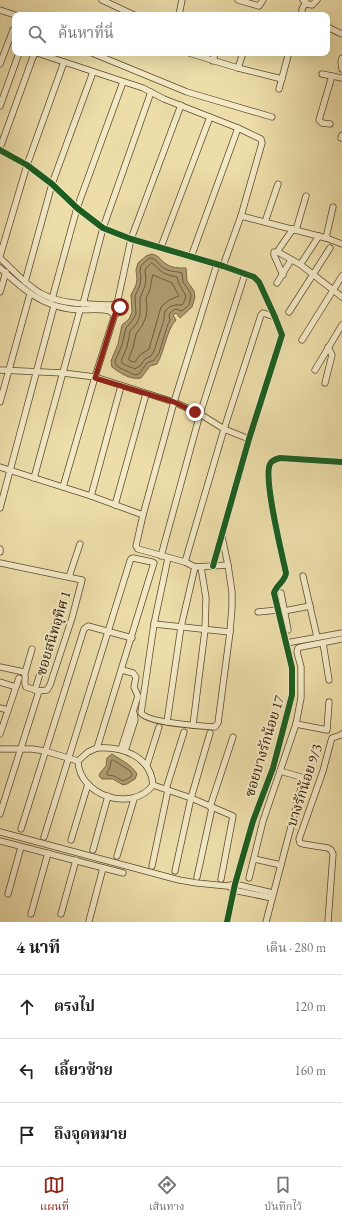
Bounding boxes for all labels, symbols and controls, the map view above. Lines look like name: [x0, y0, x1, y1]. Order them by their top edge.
search box: [12, 12, 330, 56]
icon: search: [26, 23, 48, 45]
text: ค้นหาที่นี่: [58, 23, 114, 42]
route start: [111, 298, 129, 316]
route end: [186, 403, 204, 421]
street label: ซอยสนิทอุทิศ 1: [32, 588, 74, 678]
street label: ซอยบางรักน้อย 17: [240, 693, 288, 799]
street label: บางรักน้อย 9/3: [282, 741, 326, 829]
text: 4 นาที: [16, 936, 60, 958]
text: เดิน · 280 m: [265, 939, 326, 956]
icon: ahead: [16, 996, 38, 1018]
text: ตรงไป: [54, 996, 95, 1015]
text: 120 m: [295, 998, 326, 1015]
icon: left: [16, 1060, 38, 1082]
text: เลี้ยวซ้าย: [54, 1060, 113, 1079]
text: 160 m: [295, 1062, 326, 1079]
icon: arrive: [16, 1124, 38, 1146]
text: ถึงจุดหมาย: [54, 1124, 127, 1143]
tab: แผนที่: [40, 1174, 69, 1216]
tab: เส้นทาง: [149, 1174, 185, 1216]
tab: บันทึกไว้: [265, 1174, 302, 1216]

